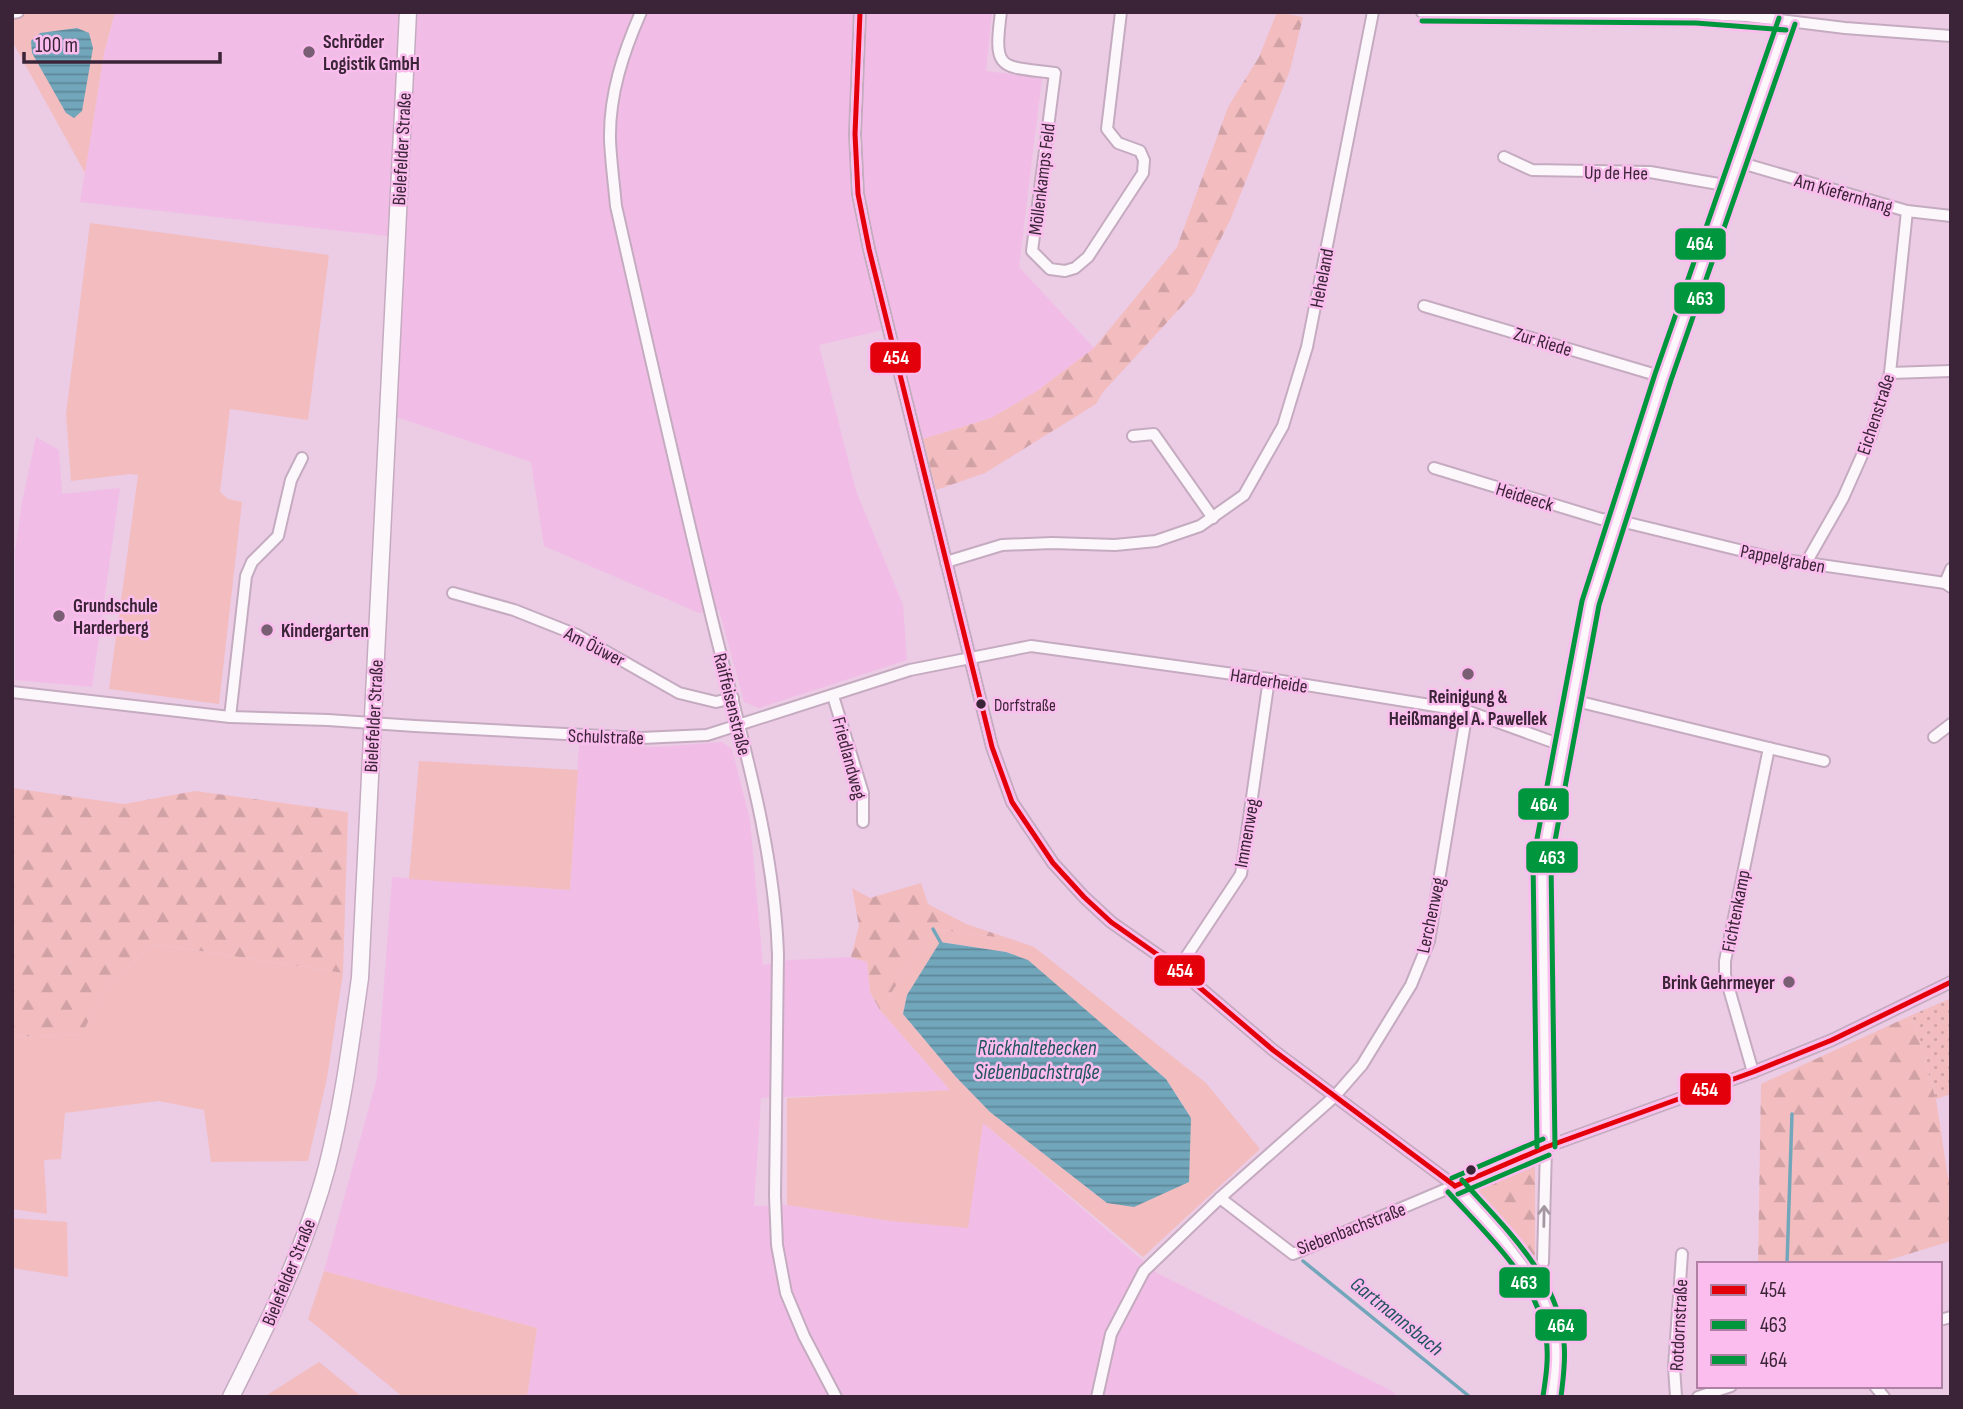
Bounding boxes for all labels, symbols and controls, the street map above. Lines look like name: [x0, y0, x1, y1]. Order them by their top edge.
scale bar: [24, 21, 220, 65]
place label: Schröder Logistik GmbH: [323, 31, 420, 76]
text: 100 m: [35, 33, 78, 58]
marker: Schröder Logistik GmbH: [301, 44, 317, 60]
street label: Bielefelder Straße: [388, 92, 417, 206]
street label: Möllenkamps Feld: [1024, 122, 1061, 236]
street label: Up de Hee: [1584, 161, 1648, 186]
street label: Am Kiefernhang: [1791, 169, 1896, 220]
line badge: 464: [1674, 227, 1727, 261]
text: 464: [1687, 233, 1714, 256]
street label: Heheland: [1305, 247, 1339, 310]
line badge: 463: [1673, 281, 1726, 315]
text: 463: [1687, 288, 1713, 311]
street label: Zur Riede: [1511, 323, 1574, 362]
line badge: 454: [869, 341, 922, 374]
text: 454: [883, 347, 909, 370]
street label: Eichenstraße: [1853, 371, 1900, 458]
street label: Heideeck: [1493, 478, 1557, 517]
street label: Pappelgraben: [1738, 540, 1827, 579]
place label: Grundschule Harderberg: [73, 595, 158, 640]
marker: Grundschule Harderberg: [51, 608, 67, 624]
place label: Kindergarten: [281, 620, 369, 643]
marker: Kindergarten: [259, 622, 275, 638]
street label: Am Öüwer: [559, 622, 629, 673]
street label: Raiffeisenstraße: [708, 651, 755, 758]
street label: Bielefelder Straße: [360, 659, 389, 773]
street label: Harderheide: [1228, 664, 1309, 699]
marker: Reinigung & Heißmangel A. Pawellek: [1460, 666, 1476, 682]
place label: Reinigung & Heißmangel A. Pawellek: [1389, 686, 1547, 731]
place label: Dorfstraße: [994, 696, 1056, 716]
marker: Dorfstraße: [974, 697, 988, 711]
street label: Friedlandweg: [827, 715, 871, 803]
street label: Schulstraße: [568, 725, 644, 750]
line badge: 464: [1517, 787, 1570, 821]
text: 464: [1531, 794, 1558, 817]
street label: Immenweg: [1230, 796, 1265, 870]
line badge: 463: [1525, 840, 1579, 874]
text: 463: [1539, 847, 1565, 870]
street label: Fichtenkamp: [1717, 868, 1756, 954]
street label: Lerchenweg: [1412, 875, 1451, 955]
line badge: 454: [1153, 954, 1206, 987]
text: 454: [1167, 960, 1193, 983]
place label: Brink Gehrmeyer: [1662, 972, 1775, 995]
marker: Brink Gehrmeyer: [1781, 974, 1797, 990]
water label: Rückhaltebecken Siebenbachstraße: [975, 1036, 1099, 1085]
line badge: 454: [1679, 1072, 1732, 1106]
text: 454: [1692, 1079, 1718, 1102]
unlabelled marker: [1464, 1163, 1478, 1177]
street label: Siebenbachstraße: [1294, 1198, 1409, 1261]
one-way arrow: [1537, 1205, 1551, 1228]
street label: Bielefelder Straße: [258, 1216, 321, 1329]
legend: [1697, 1262, 1942, 1388]
line badge: 463: [1498, 1266, 1551, 1299]
water label: Gartmannsbach: [1345, 1271, 1448, 1361]
text: 463: [1511, 1272, 1537, 1295]
street label: Rotdornstraße: [1666, 1278, 1693, 1372]
text: 454: [1760, 1278, 1786, 1303]
line badge: 464: [1534, 1308, 1588, 1342]
text: 463: [1760, 1313, 1787, 1338]
text: 464: [1548, 1315, 1575, 1338]
text: 464: [1760, 1348, 1787, 1373]

